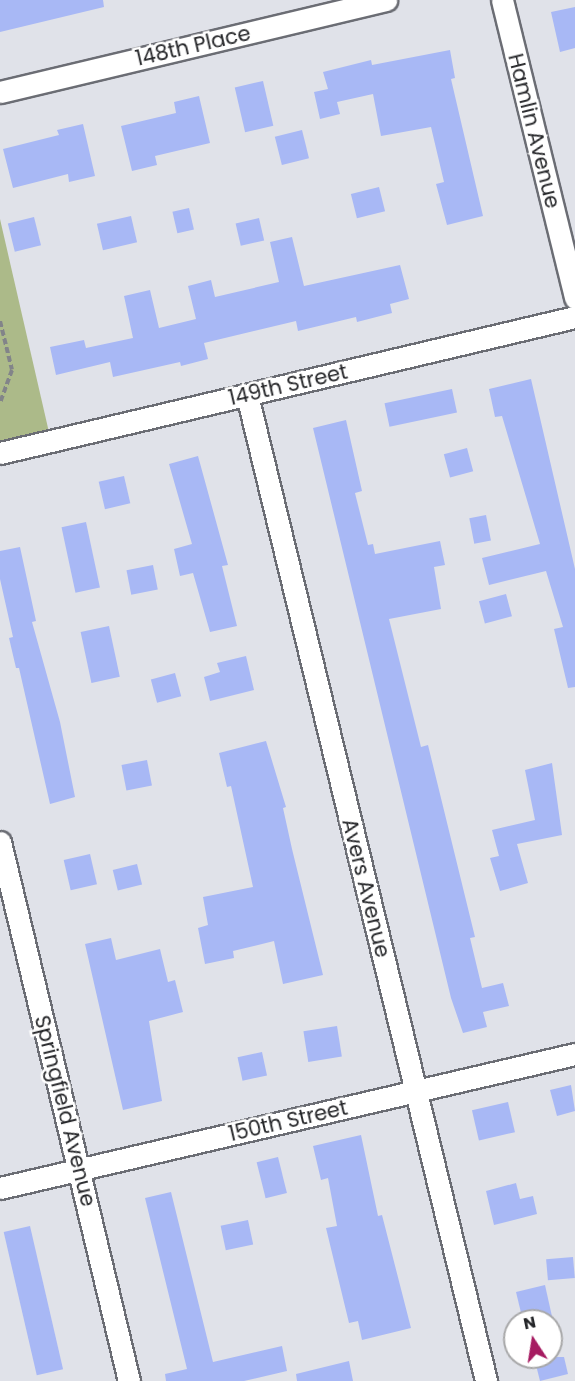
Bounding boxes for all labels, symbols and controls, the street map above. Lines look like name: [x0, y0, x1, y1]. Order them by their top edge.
street label: 148th Place: [133, 21, 253, 71]
street label: Hamlin Avenue: [503, 51, 565, 211]
street label: 149th Street: [226, 359, 350, 411]
street label: Avers Avenue: [337, 816, 395, 960]
street label: Springfield Avenue: [29, 1013, 101, 1209]
street label: 150th Street: [226, 1095, 350, 1147]
north arrow: [503, 1309, 563, 1369]
text: N: [521, 1310, 538, 1335]

